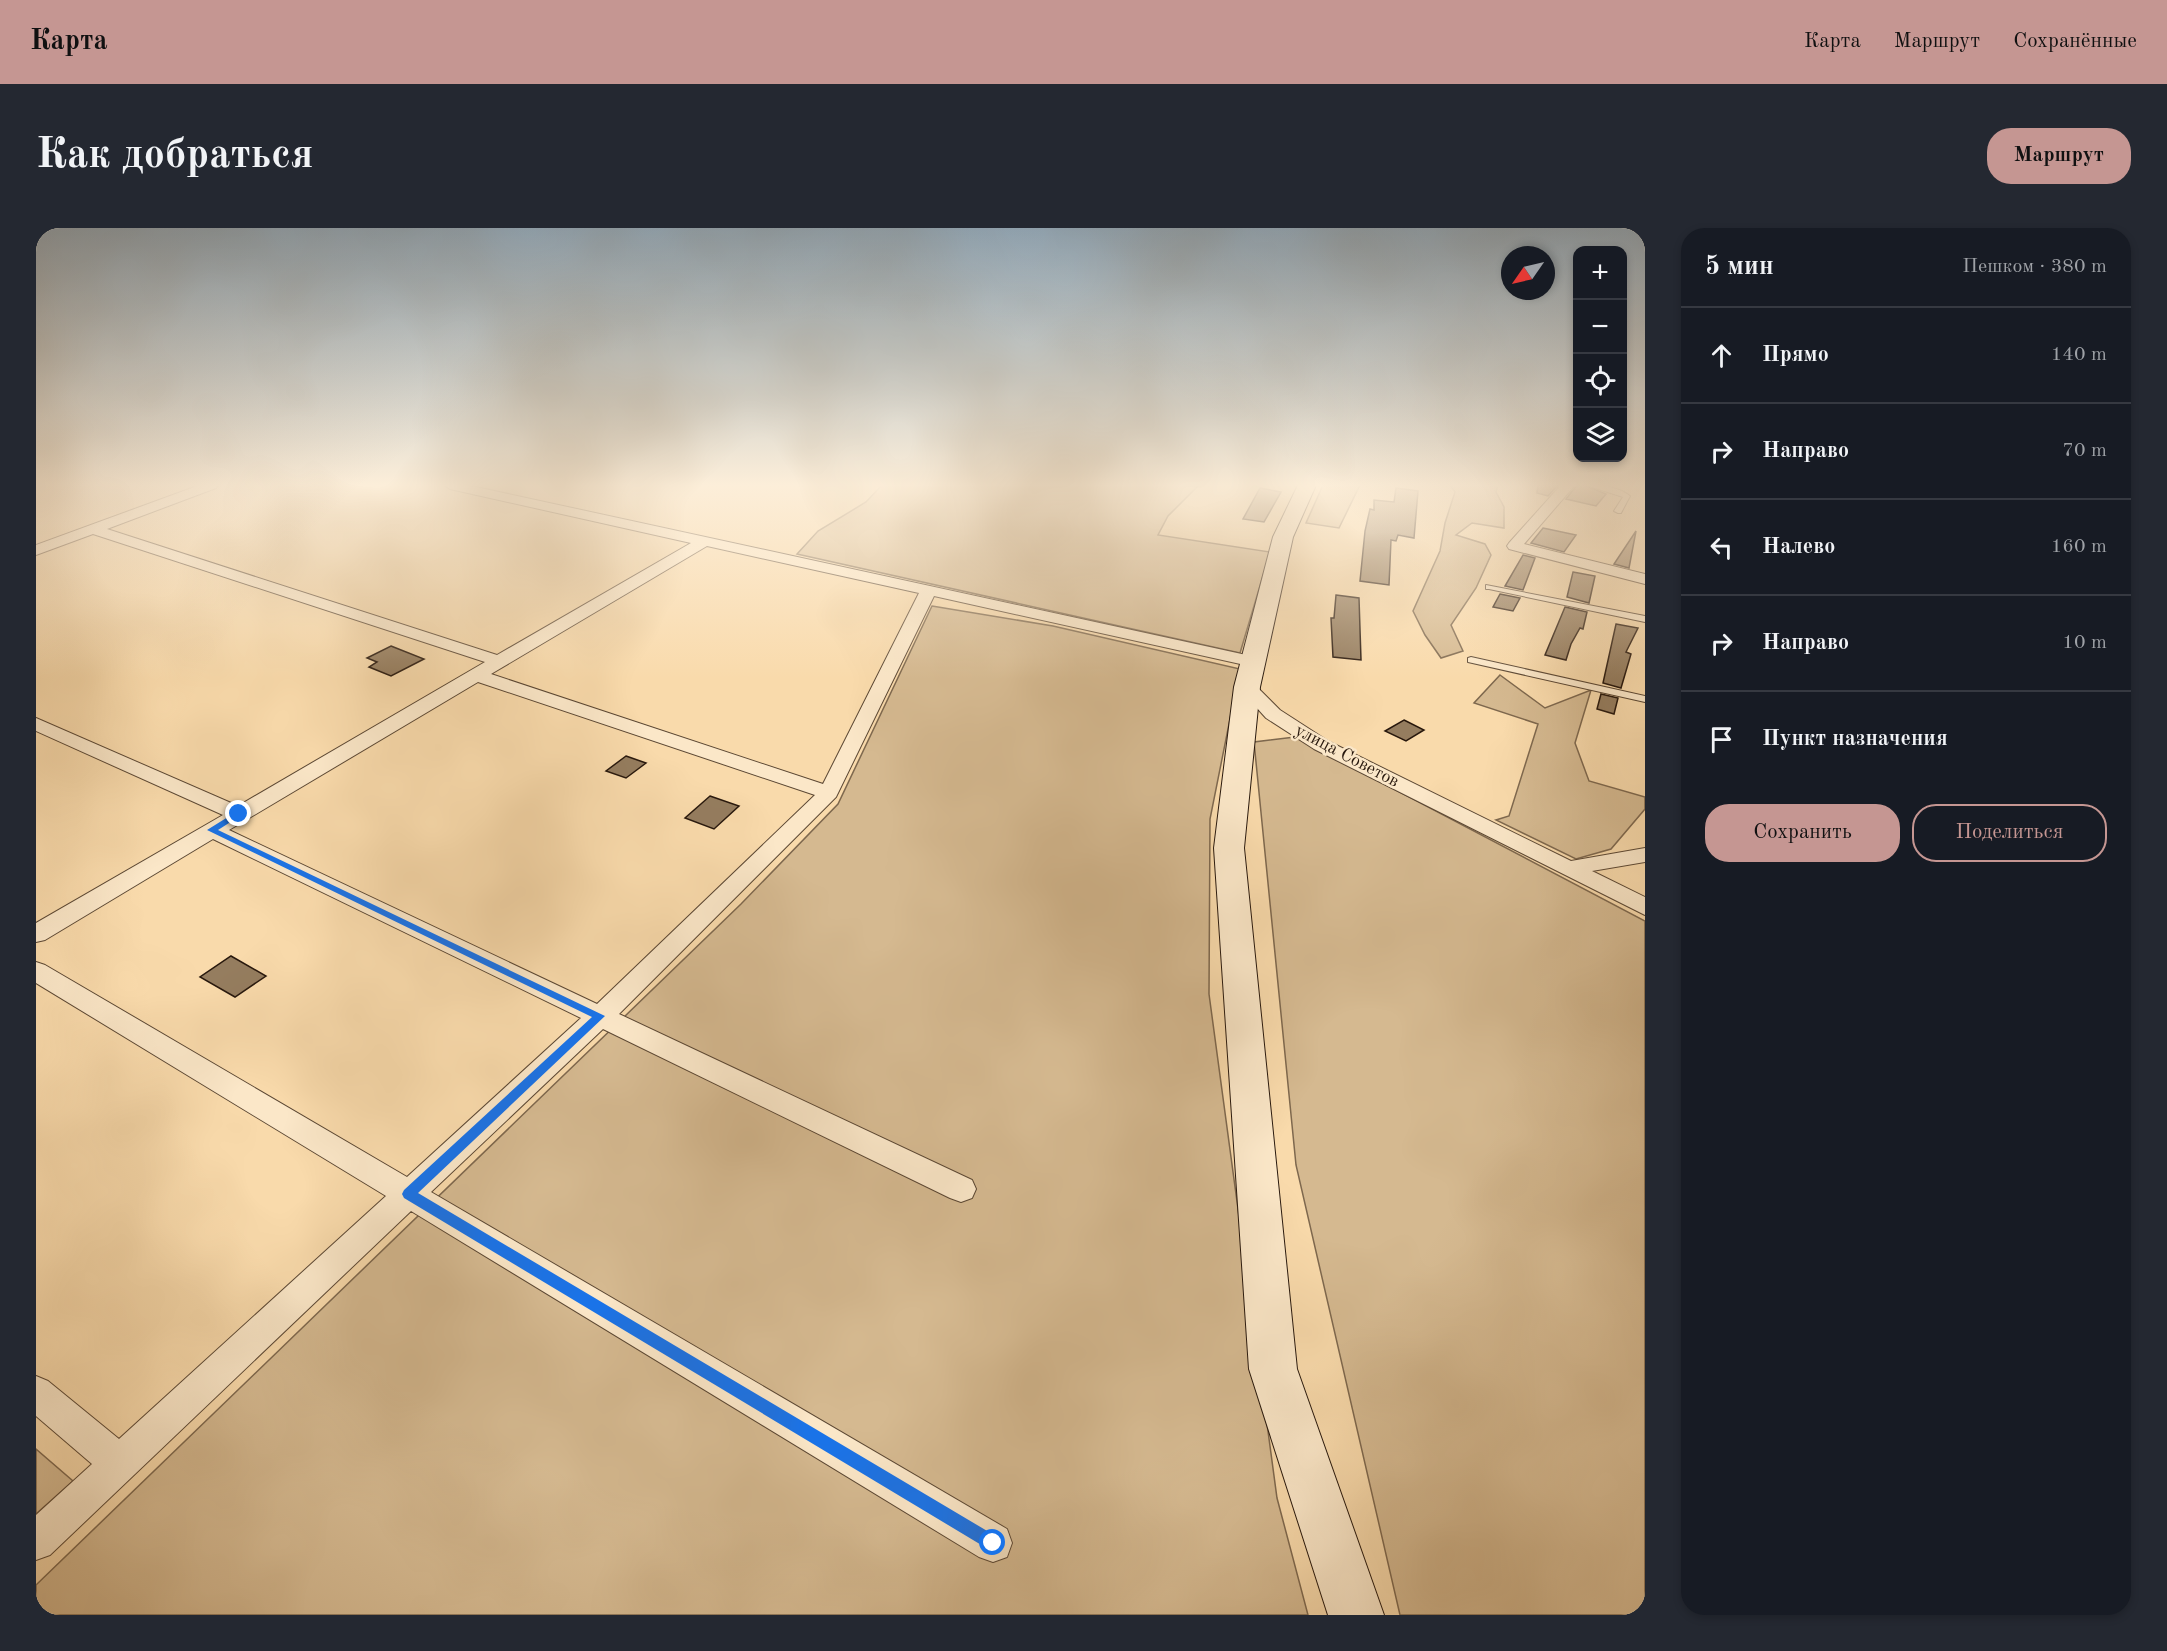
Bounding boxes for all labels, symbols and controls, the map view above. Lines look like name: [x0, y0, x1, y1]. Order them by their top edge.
text: Карта: [30, 28, 108, 56]
text: Карта: [1804, 31, 1861, 52]
text: Маршрут: [1894, 31, 1980, 52]
text: Сохранённые: [2013, 31, 2137, 52]
button: Маршрут: [1987, 128, 2131, 184]
text: Как добраться: [36, 135, 313, 177]
north arrow: [1501, 246, 1555, 300]
map controls: [1573, 246, 1627, 462]
button: +: [1573, 246, 1627, 300]
text: 5 мин: [1705, 254, 1774, 280]
text: Пешком · 380 m: [1962, 257, 2107, 277]
button: −: [1573, 300, 1627, 354]
icon: ahead: [1705, 339, 1738, 372]
text: Прямо: [1762, 344, 1829, 366]
text: 140 m: [2051, 345, 2107, 365]
button: locate: [1573, 354, 1627, 408]
button: layers: [1573, 408, 1627, 462]
icon: right: [1705, 435, 1738, 468]
text: Направо: [1762, 440, 1849, 462]
text: 70 m: [2062, 441, 2107, 461]
icon: left: [1705, 531, 1738, 564]
text: Налево: [1762, 536, 1835, 558]
text: 160 m: [2051, 537, 2107, 557]
icon: right: [1705, 627, 1738, 660]
text: Направо: [1762, 632, 1849, 654]
text: 10 m: [2062, 633, 2107, 653]
street label: улица Советов: [1292, 721, 1402, 791]
icon: arrive: [1705, 723, 1738, 756]
text: Пункт назначения: [1762, 728, 1948, 750]
route end: [225, 800, 251, 826]
button: Сохранить: [1705, 804, 1900, 862]
button: Поделиться: [1912, 804, 2107, 862]
route start: [979, 1529, 1005, 1555]

